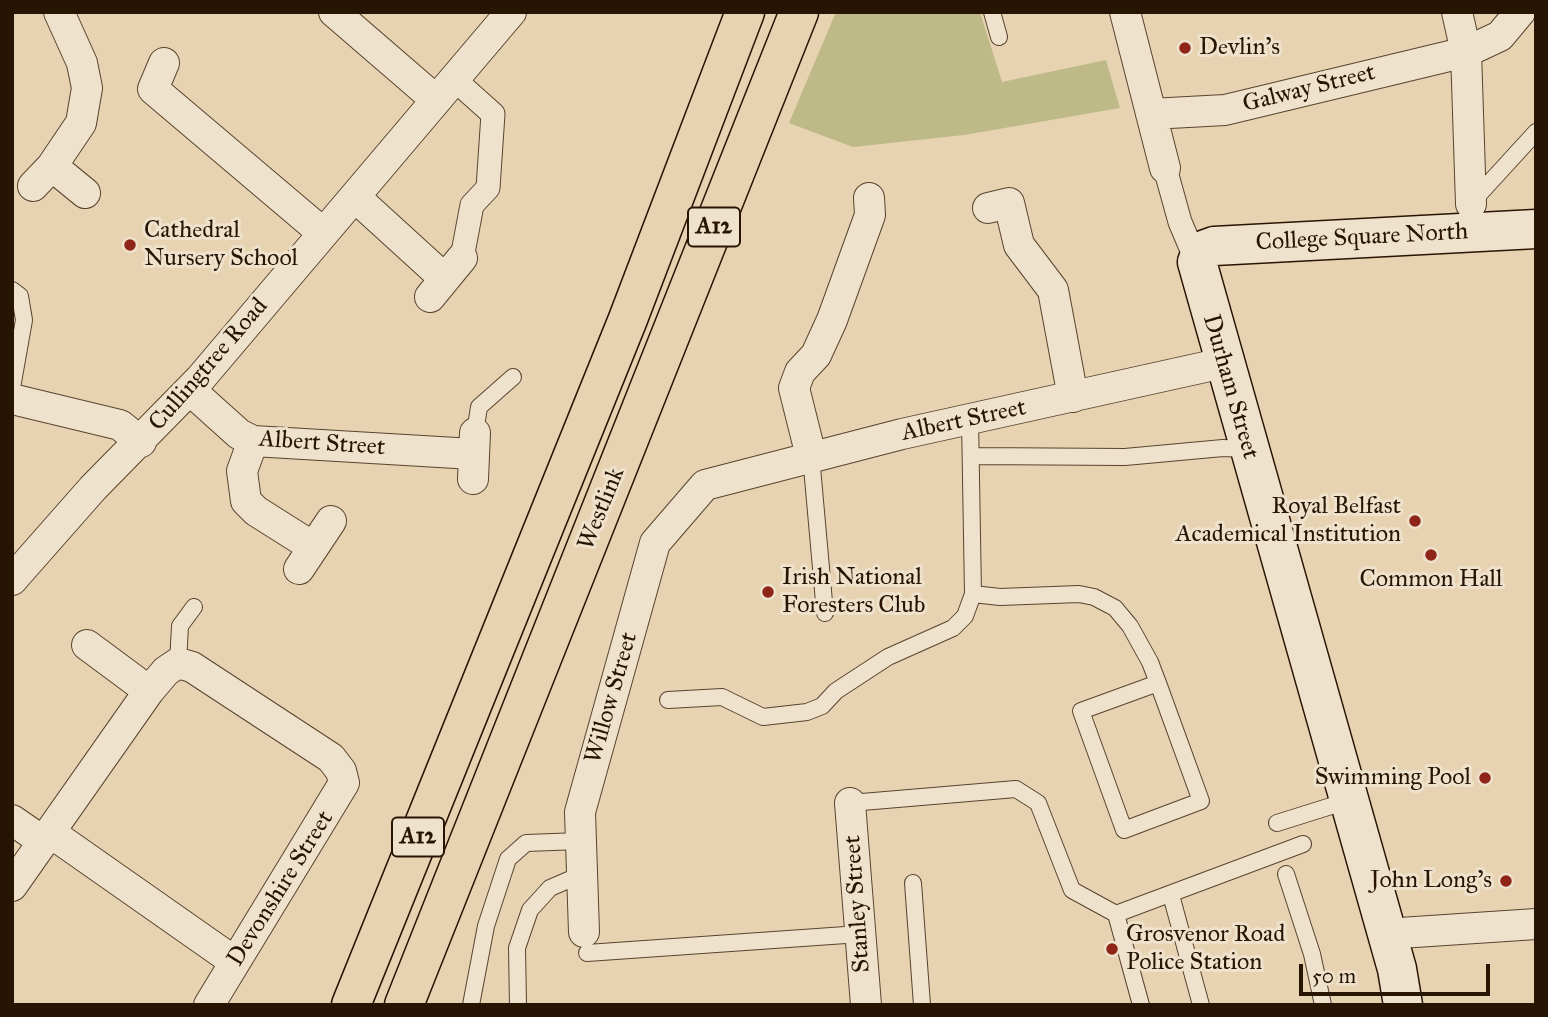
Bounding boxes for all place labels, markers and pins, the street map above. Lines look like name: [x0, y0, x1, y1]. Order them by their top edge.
place label: Devlin's: [1199, 34, 1280, 62]
marker: Devlin's: [1177, 40, 1193, 56]
place label: Cathedral Nursery School: [144, 217, 298, 273]
marker: Cathedral Nursery School: [122, 237, 138, 253]
place label: Royal Belfast Academical Institution: [1176, 493, 1401, 549]
marker: Royal Belfast Academical Institution: [1407, 513, 1423, 529]
marker: Common Hall: [1423, 547, 1439, 563]
place label: Irish National Foresters Club: [782, 564, 925, 620]
place label: Common Hall: [1359, 566, 1503, 594]
marker: Irish National Foresters Club: [760, 584, 776, 600]
place label: Swimming Pool: [1315, 764, 1471, 792]
marker: Swimming Pool: [1477, 770, 1493, 786]
place label: John Long's: [1370, 867, 1492, 895]
marker: John Long's: [1498, 873, 1514, 889]
place label: Grosvenor Road Police Station: [1126, 921, 1285, 977]
marker: Grosvenor Road Police Station: [1104, 941, 1120, 957]

